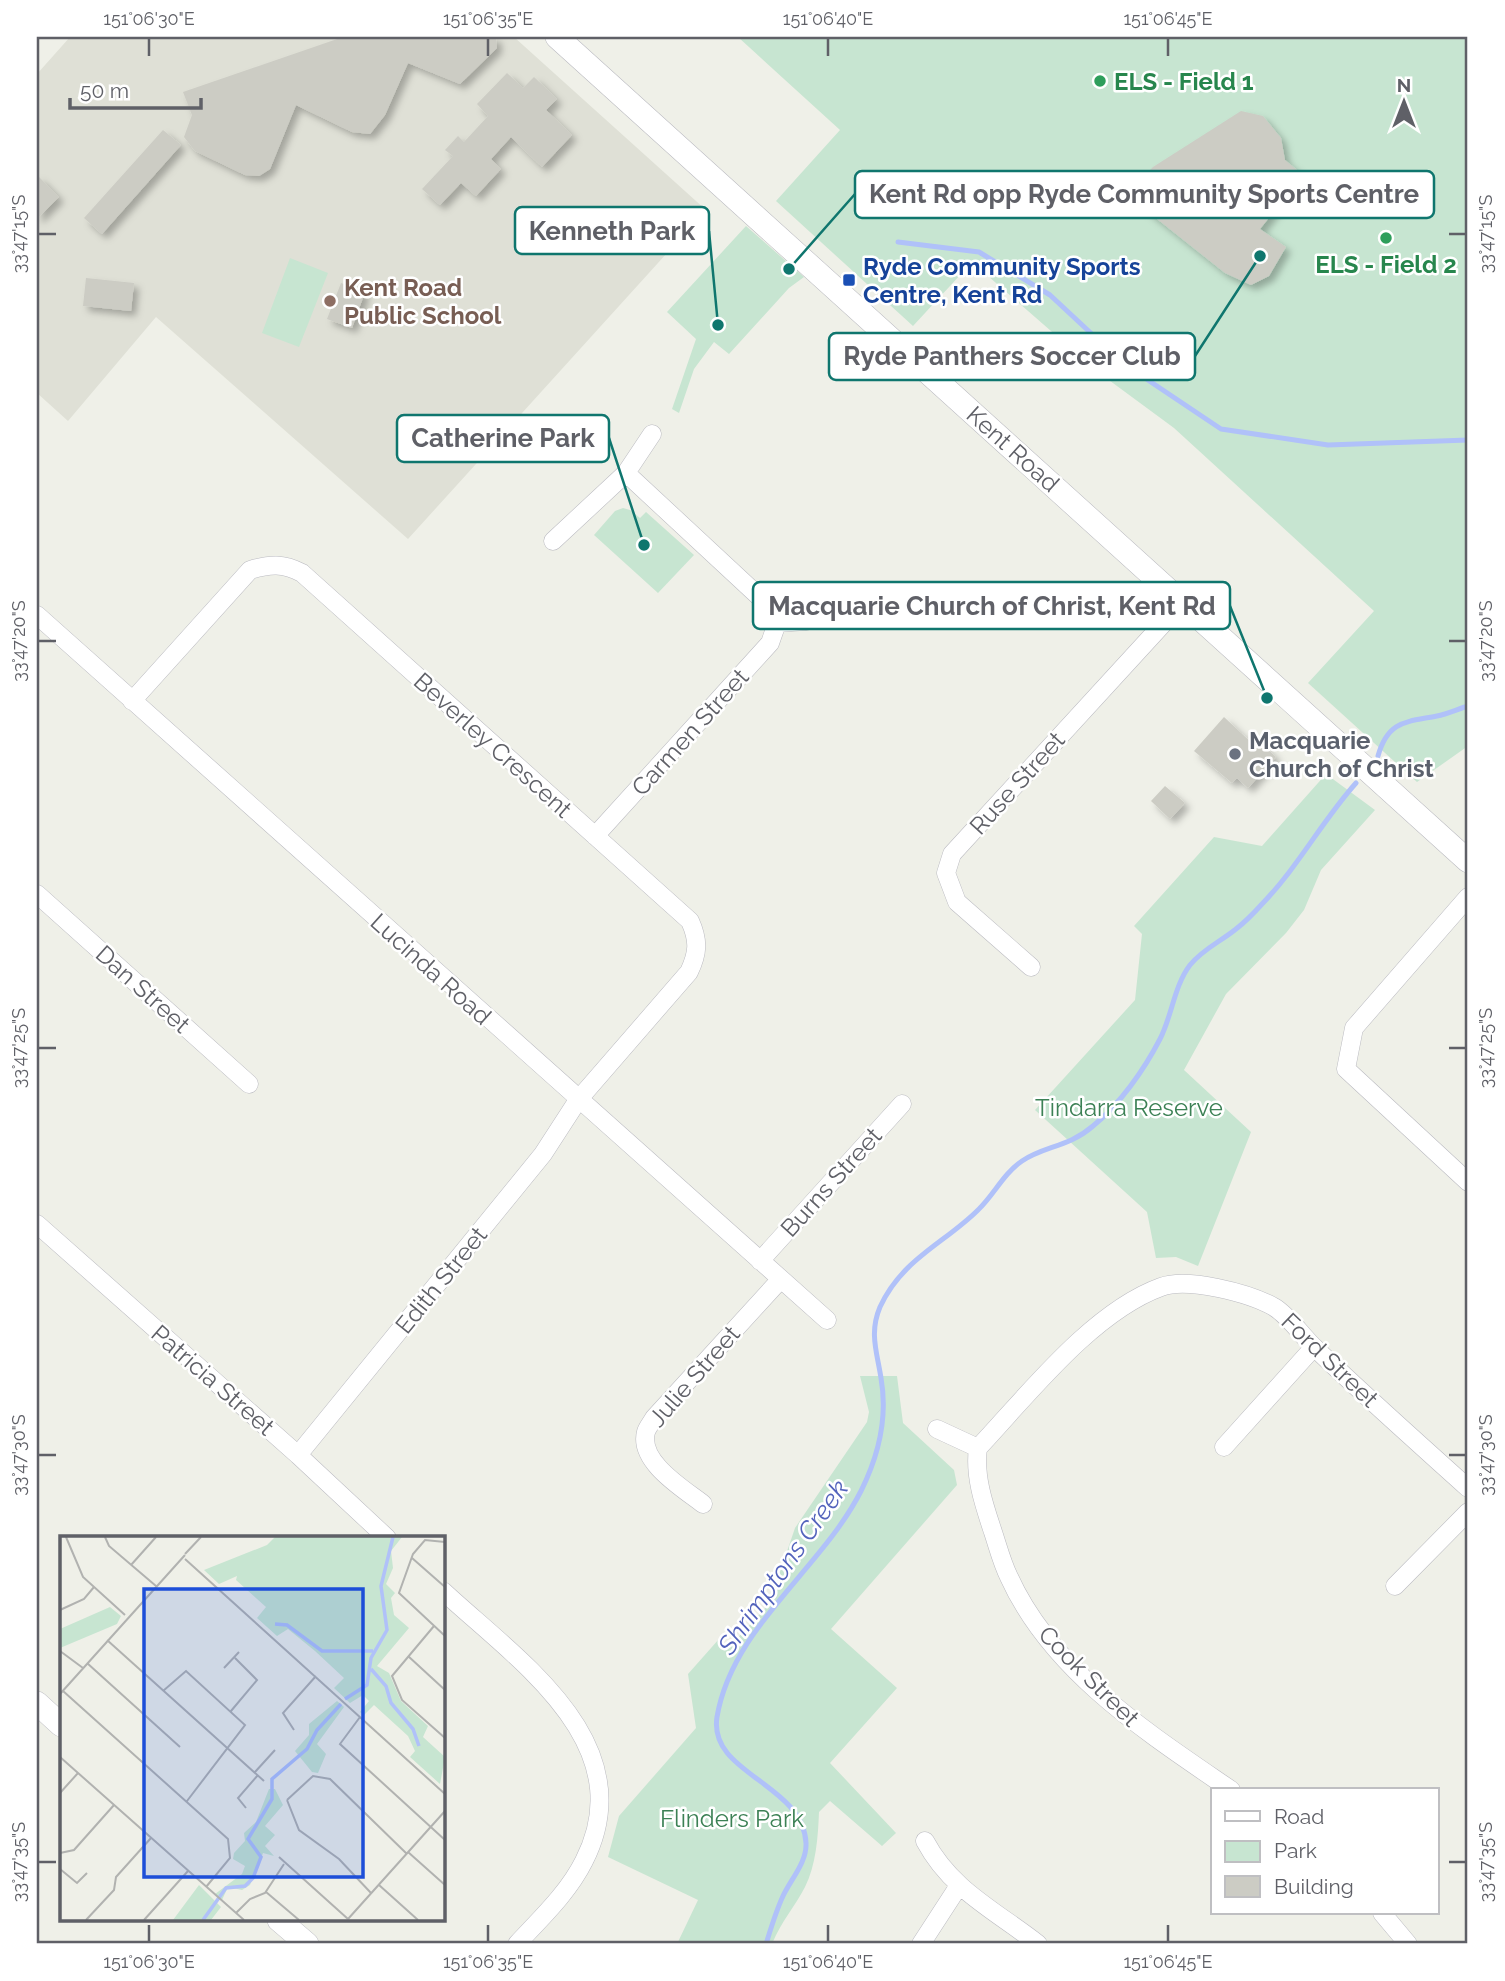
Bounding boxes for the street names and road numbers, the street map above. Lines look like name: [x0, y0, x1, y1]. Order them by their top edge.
street label: Kent Road: [961, 400, 1065, 498]
street label: Carmen Street: [625, 663, 755, 801]
street label: Beverley Crescent: [408, 666, 578, 824]
street label: Ruse Street: [963, 726, 1071, 840]
street label: Lucinda Road: [365, 907, 497, 1031]
street label: Dan Street: [90, 939, 196, 1039]
street label: Burns Street: [774, 1121, 888, 1243]
street label: Edith Street: [389, 1221, 493, 1339]
street label: Ford Street: [1276, 1307, 1384, 1413]
street label: Patricia Street: [146, 1319, 280, 1441]
street label: Julie Street: [642, 1320, 746, 1432]
street label: Cook Street: [1033, 1620, 1145, 1732]

